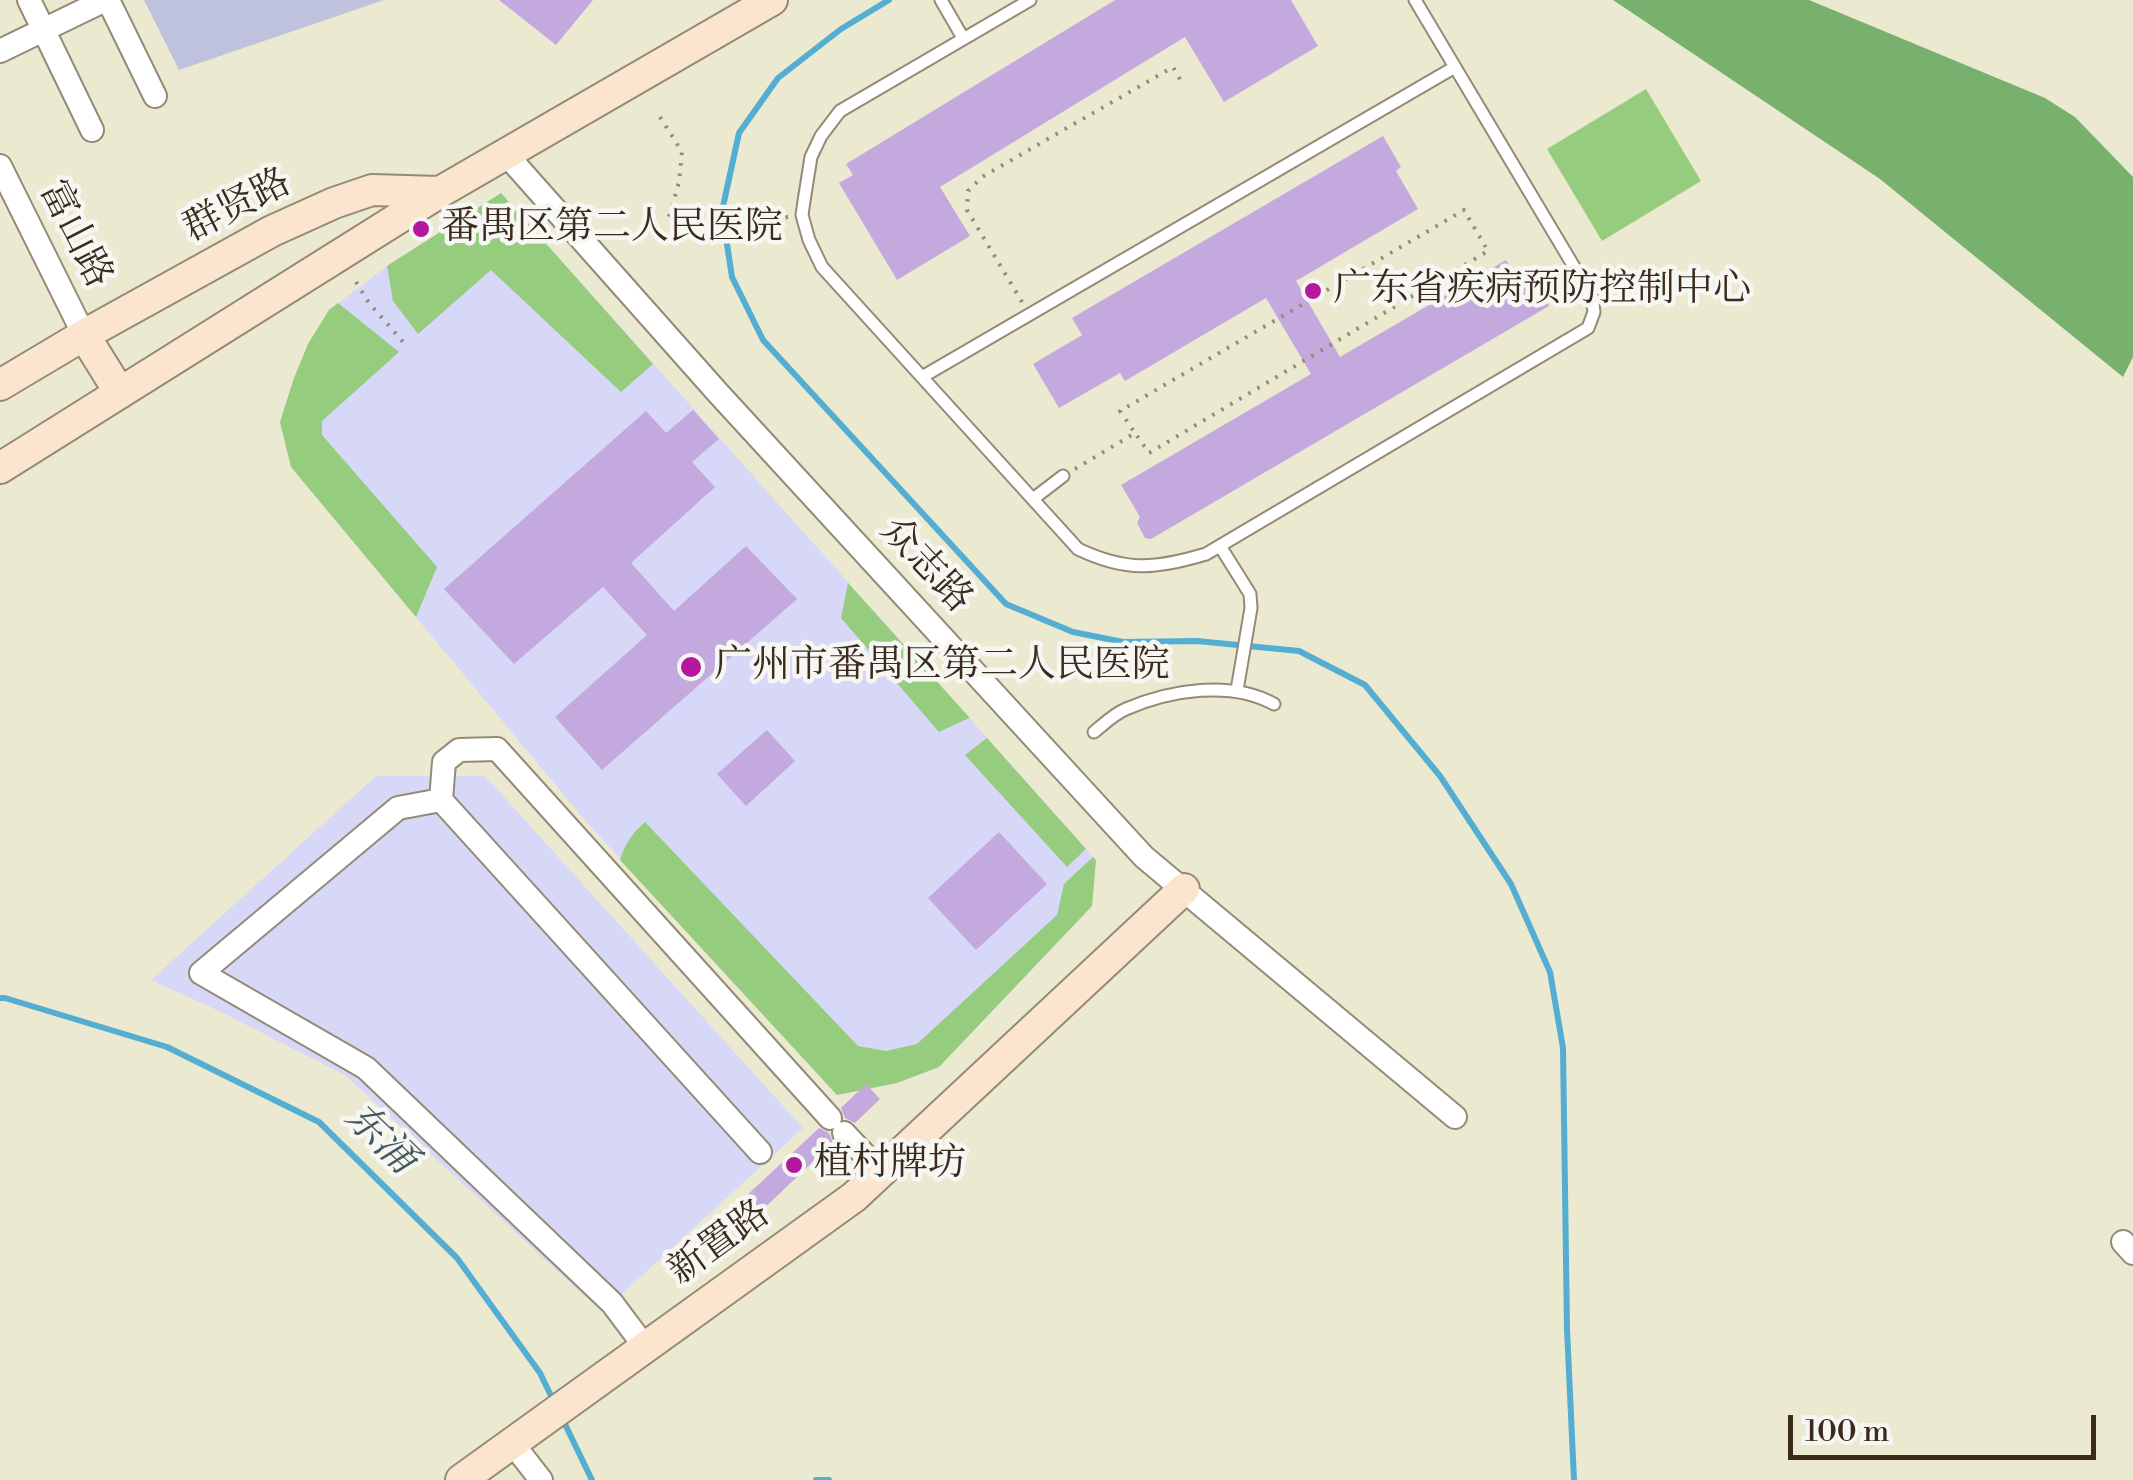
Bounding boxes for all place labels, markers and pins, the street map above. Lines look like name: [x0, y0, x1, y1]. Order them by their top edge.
place label: 番禺区第二人民医院: [441, 206, 783, 252]
marker: 番禺区第二人民医院: [410, 218, 432, 240]
place label: 广东省疾病预防控制中心: [1333, 268, 1751, 314]
marker: 广东省疾病预防控制中心: [1302, 280, 1324, 302]
place label: 广州市番禺区第二人民医院: [714, 644, 1170, 690]
marker: 广州市番禺区第二人民医院: [678, 654, 704, 680]
place label: 植村牌坊: [814, 1142, 966, 1188]
marker: 植村牌坊: [783, 1154, 805, 1176]

